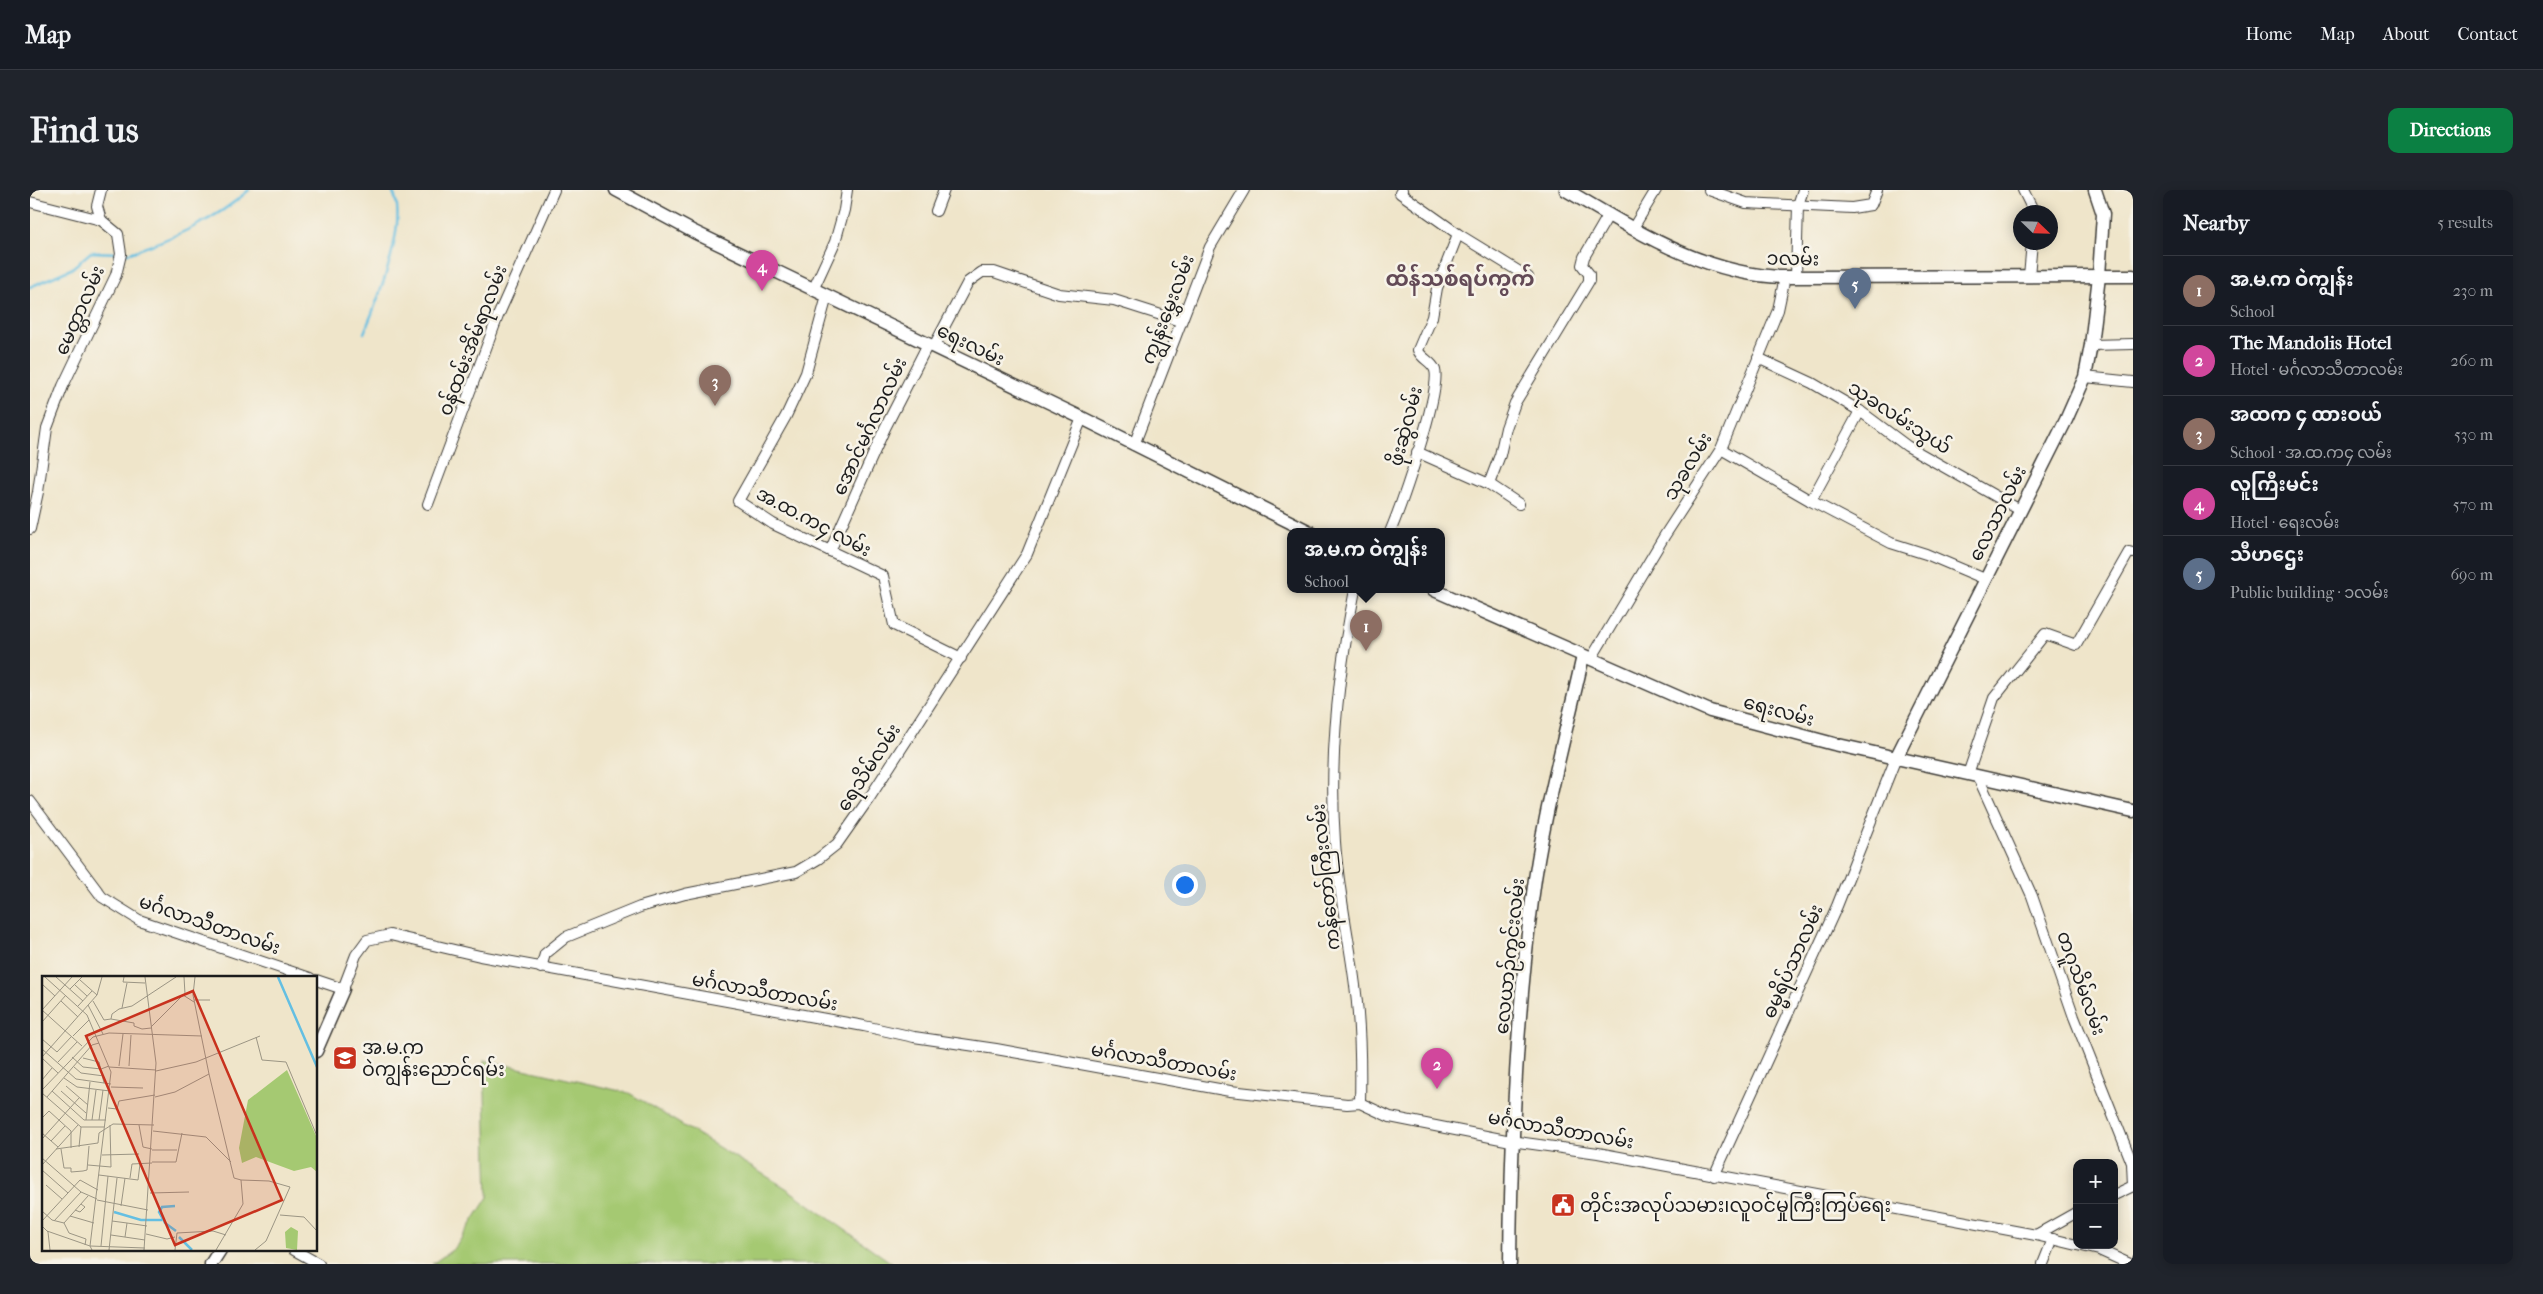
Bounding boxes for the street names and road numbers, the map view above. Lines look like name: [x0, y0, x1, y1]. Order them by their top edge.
street label: ၁လမ်း: [1766, 244, 1820, 270]
street label: ကျွန်းမွှေးလမ်း: [1133, 250, 1205, 369]
street label: ၀န်ထမ်းအိမ်ရာလမ်း: [430, 260, 516, 420]
street label: မေတ္တာလမ်း: [47, 261, 113, 360]
street label: ရေးလမ်း: [932, 316, 1010, 374]
street label: အောင်မင်္ဂလာလမ်း: [825, 352, 911, 499]
street label: သုခလမ်းသွယ်: [1841, 373, 1957, 463]
street label: ဖိုးဆွဲလမ်း: [1381, 383, 1432, 470]
street label: သုခလမ်း: [1656, 427, 1721, 507]
street label: လေသာလမ်း: [1961, 460, 2031, 565]
street label: အ.ထ.က၄ လမ်း: [750, 479, 877, 565]
street label: ရေးလမ်း: [1740, 687, 1818, 735]
street label: ရေသိမ်လမ်း: [829, 717, 909, 818]
street label: ကန်တော်ကြီးလမ်း: [1303, 802, 1349, 952]
street label: လေယာဉ်ကွင်းလမ်း: [1487, 877, 1533, 1036]
street label: မင်္ဂလာသီတာလမ်း: [136, 887, 284, 959]
street label: ဓမ္မရိပ်သာလမ်း: [1754, 899, 1832, 1024]
street label: တဂူသိမ်လမ်း: [2047, 927, 2114, 1040]
street label: မင်္ဂလာသီတာလမ်း: [690, 964, 840, 1016]
street label: မင်္ဂလာသီတာလမ်း: [1089, 1034, 1239, 1086]
street label: မင်္ဂလာသီတာလမ်း: [1486, 1102, 1636, 1154]

